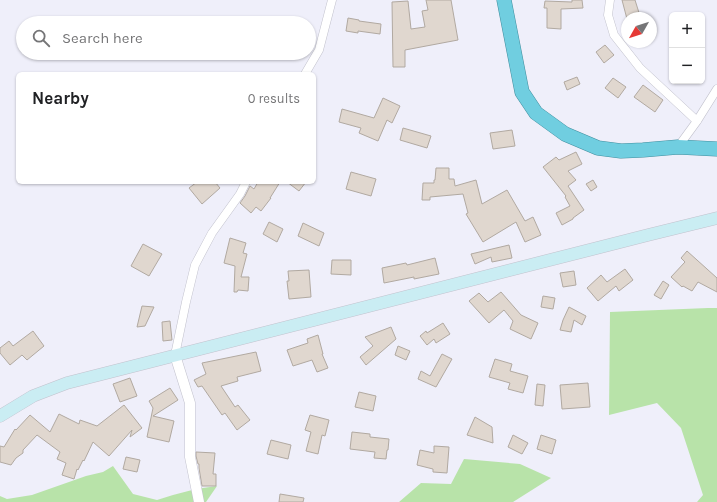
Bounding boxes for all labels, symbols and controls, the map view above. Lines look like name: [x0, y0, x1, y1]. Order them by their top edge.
north arrow: [621, 12, 657, 48]
map controls: [669, 12, 705, 84]
button: +: [669, 12, 705, 48]
search box: [16, 16, 316, 60]
icon: search: [30, 27, 52, 49]
text: Search here: [62, 29, 143, 47]
button: −: [669, 48, 705, 84]
text: Nearby: [32, 88, 89, 108]
text: 0 results: [248, 91, 300, 106]

